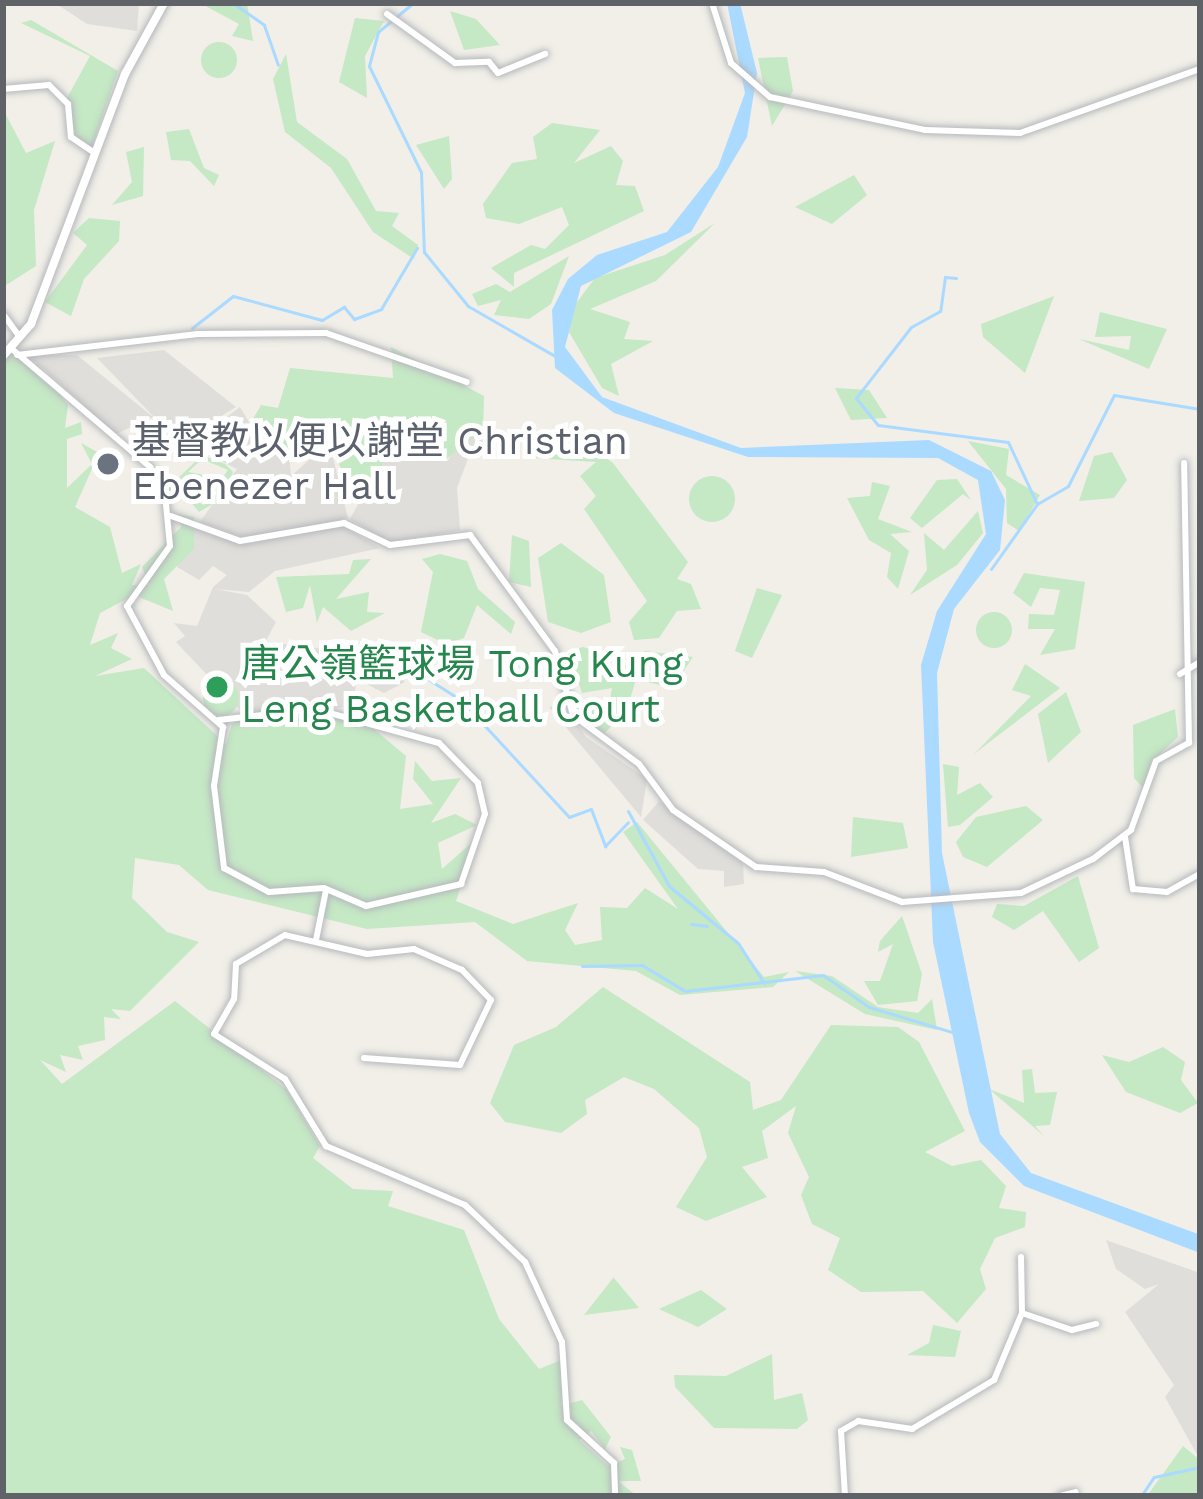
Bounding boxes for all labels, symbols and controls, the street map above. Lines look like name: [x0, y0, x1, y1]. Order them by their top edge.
place label: 基督教以便以謝堂 Christian Ebenezer Hall: [132, 419, 628, 510]
marker: 基督教以便以謝堂 Christian Ebenezer Hall: [95, 451, 121, 477]
place label: 唐公嶺籃球場 Tong Kung Leng Basketball Court: [241, 642, 683, 733]
marker: 唐公嶺籃球場 Tong Kung Leng Basketball Court: [204, 674, 230, 700]

